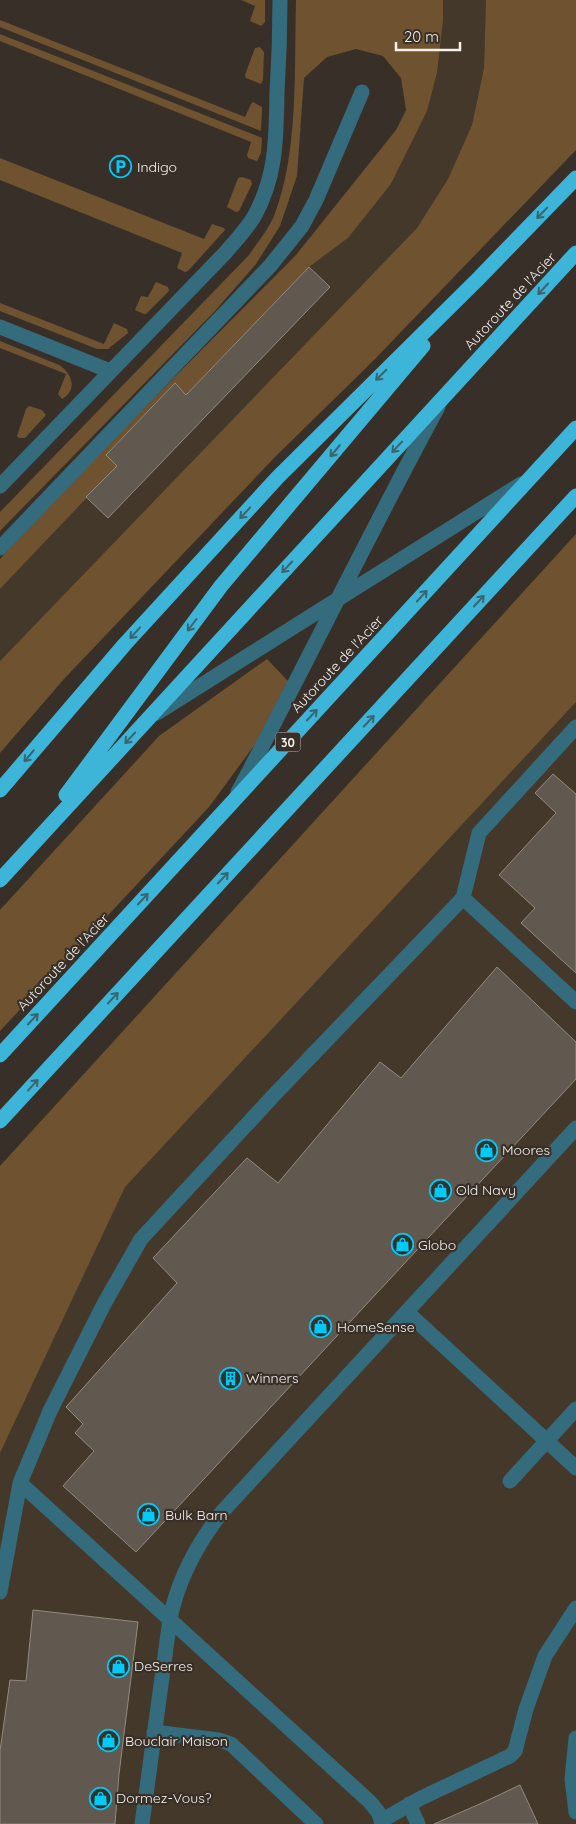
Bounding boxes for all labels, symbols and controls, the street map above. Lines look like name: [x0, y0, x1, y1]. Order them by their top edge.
scale bar: [396, 20, 460, 52]
text: 20 m: [404, 27, 439, 46]
parking icon: Indigo: [109, 155, 133, 179]
place label: Indigo: [137, 158, 177, 176]
one-way arrow: [536, 207, 548, 219]
street label: Autoroute de l'Acier: [460, 248, 560, 353]
one-way arrow: [537, 283, 549, 296]
one-way arrow: [375, 369, 388, 381]
one-way arrow: [392, 441, 403, 454]
one-way arrow: [330, 445, 341, 458]
one-way arrow: [239, 506, 251, 519]
one-way arrow: [282, 560, 294, 573]
one-way arrow: [416, 589, 428, 602]
one-way arrow: [473, 595, 485, 608]
street label: Autoroute de l'Acier: [287, 611, 387, 716]
one-way arrow: [187, 618, 198, 631]
one-way arrow: [129, 627, 141, 640]
one-way arrow: [306, 709, 318, 722]
one-way arrow: [363, 715, 375, 727]
one-way arrow: [124, 732, 136, 745]
road number: 30: [276, 732, 300, 752]
one-way arrow: [23, 750, 35, 763]
one-way arrow: [217, 872, 229, 885]
one-way arrow: [137, 893, 149, 906]
street label: Autoroute de l'Acier: [13, 909, 113, 1014]
one-way arrow: [106, 992, 118, 1005]
one-way arrow: [27, 1012, 39, 1025]
one-way arrow: [27, 1079, 39, 1091]
shop icon: Moores: [474, 1138, 498, 1162]
place label: Moores: [502, 1141, 550, 1159]
shop icon: Old Navy: [428, 1178, 452, 1202]
place label: Old Navy: [456, 1181, 516, 1199]
shop icon: Globo: [390, 1233, 414, 1257]
place label: Globo: [418, 1236, 456, 1254]
shop icon: HomeSense: [309, 1315, 333, 1339]
place label: HomeSense: [337, 1318, 415, 1336]
building icon: Winners: [218, 1366, 242, 1390]
place label: Winners: [246, 1369, 299, 1387]
shop icon: Bulk Barn: [137, 1503, 161, 1527]
place label: Bulk Barn: [165, 1506, 228, 1524]
shop icon: DeSerres: [106, 1654, 130, 1678]
place label: DeSerres: [134, 1657, 193, 1675]
shop icon: Bouclair Maison: [97, 1729, 121, 1753]
place label: Bouclair Maison: [125, 1732, 228, 1750]
shop icon: Dormez-Vous?: [88, 1786, 112, 1810]
place label: Dormez-Vous?: [116, 1789, 212, 1807]

